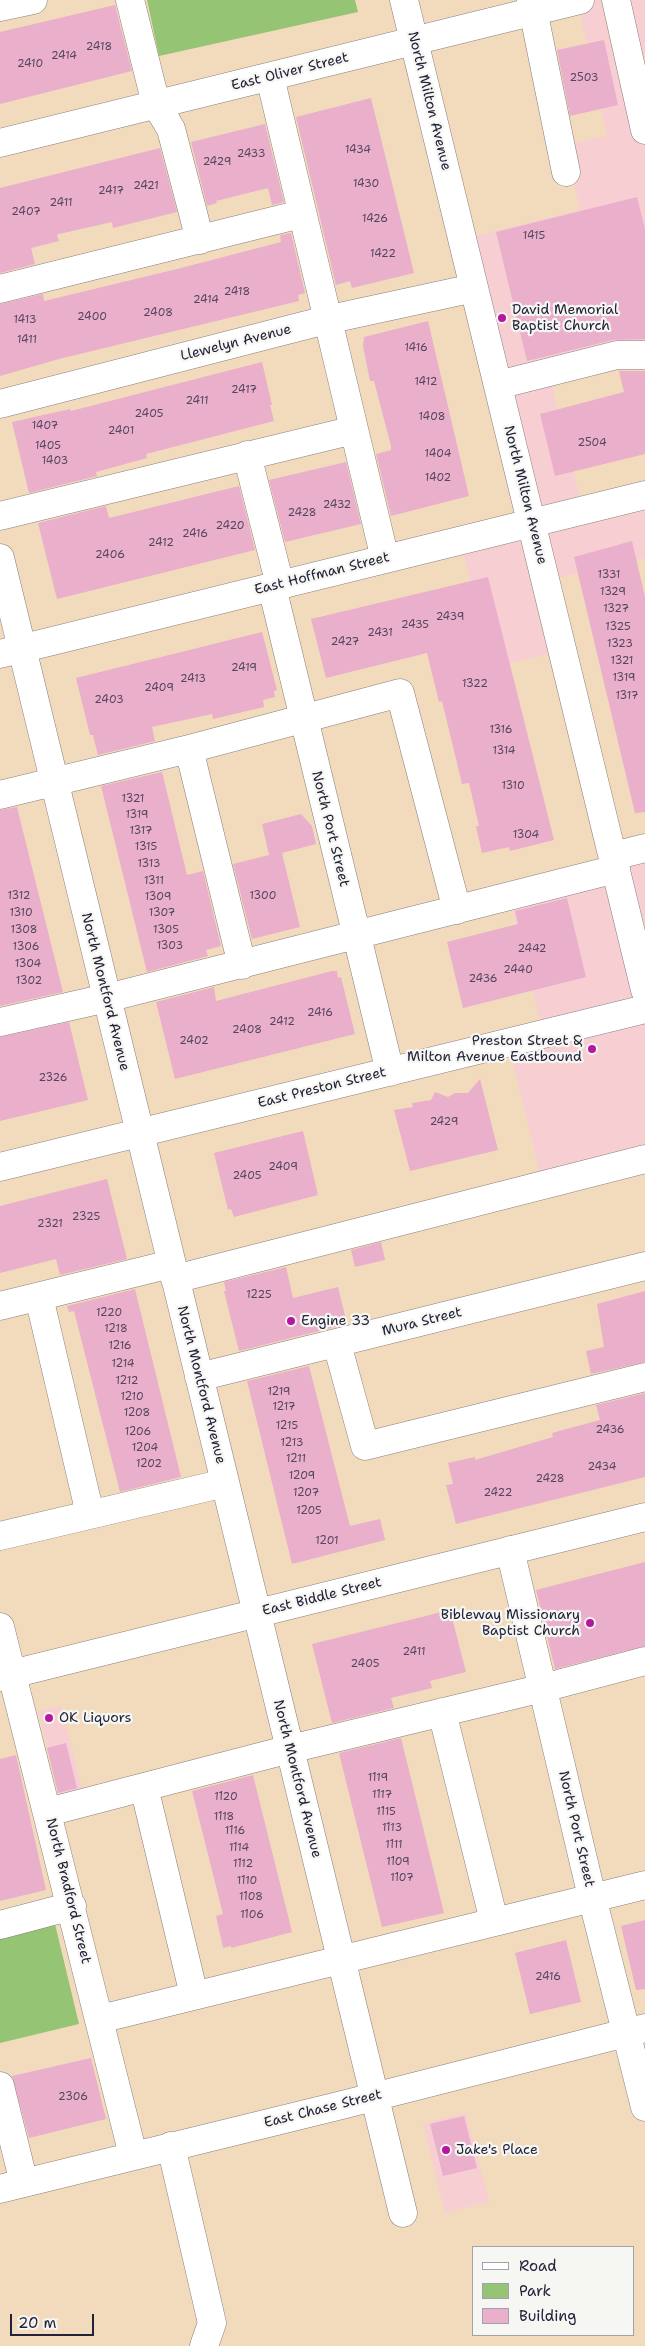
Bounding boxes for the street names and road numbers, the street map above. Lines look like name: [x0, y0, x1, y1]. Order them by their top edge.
street label: North Milton Avenue: [404, 30, 454, 172]
street label: East Oliver Street: [230, 49, 350, 95]
street label: Llewelyn Avenue: [179, 321, 293, 365]
street label: North Milton Avenue: [500, 424, 550, 566]
street label: East Hoffman Street: [253, 549, 391, 599]
street label: North Port Street: [307, 769, 353, 889]
street label: North Montford Avenue: [77, 911, 133, 1073]
street label: East Preston Street: [256, 1064, 388, 1112]
street label: North Montford Avenue: [173, 1304, 229, 1466]
street label: Mura Street: [380, 1304, 464, 1340]
street label: East Biddle Street: [261, 1574, 383, 1620]
street label: North Montford Avenue: [269, 1698, 325, 1860]
street label: North Port Street: [554, 1769, 598, 1889]
street label: North Bradford Street: [42, 1816, 94, 1966]
street label: East Chase Street: [262, 2086, 384, 2132]

